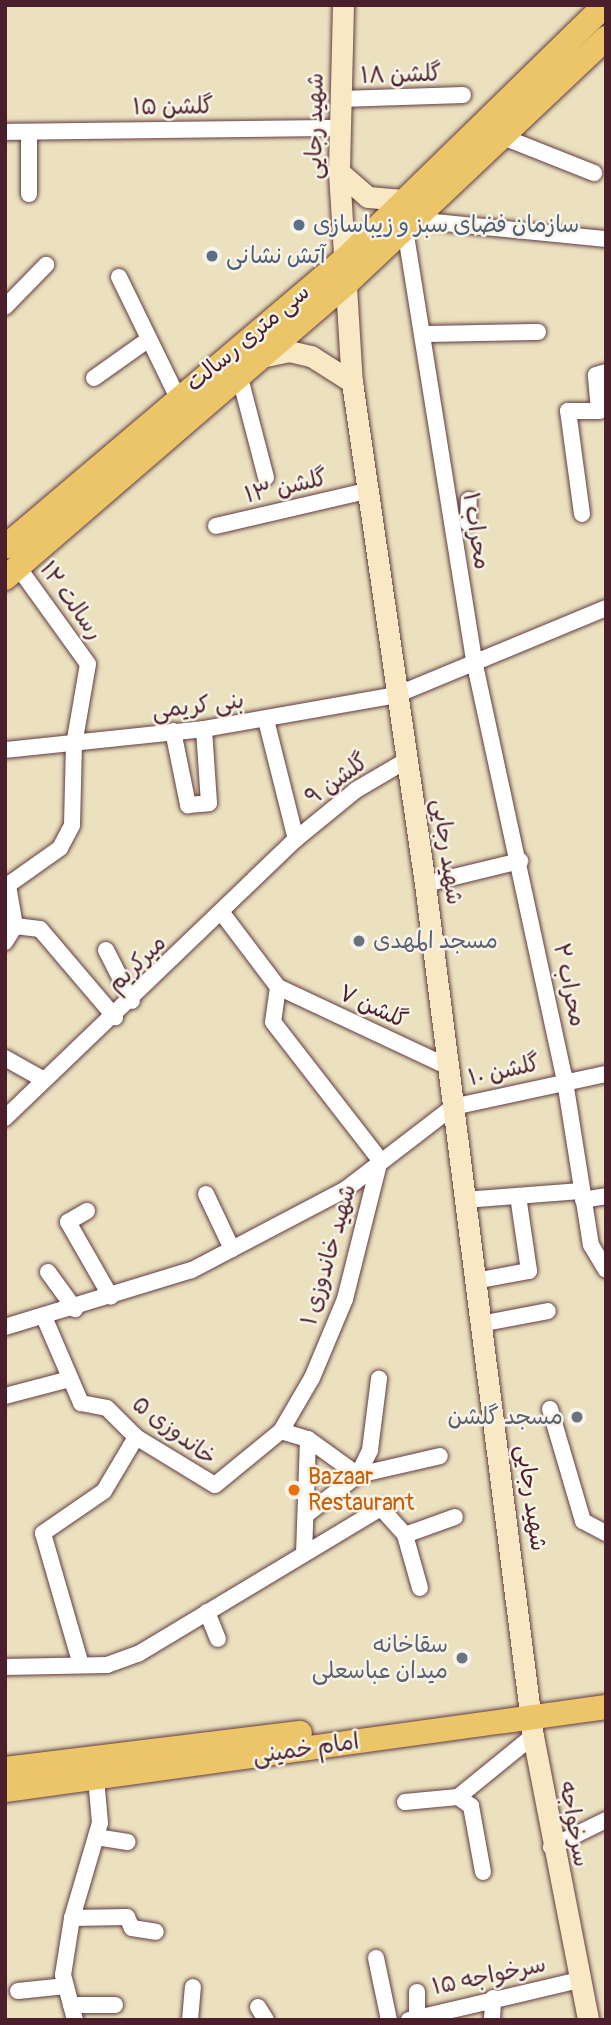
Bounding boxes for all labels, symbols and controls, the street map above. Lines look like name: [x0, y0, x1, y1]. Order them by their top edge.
street label: ۱۸ گلشن: [360, 60, 442, 90]
street label: شهید رجایی: [300, 72, 330, 180]
street label: گلشن ۱۵: [132, 92, 214, 122]
place label: سازمان فضای سبز و زیباسازی: [313, 211, 579, 239]
marker: سازمان فضای سبز و زیباسازی: [291, 217, 307, 233]
place label: آتش نشانی: [226, 242, 326, 270]
marker: آتش نشانی: [204, 248, 220, 264]
street label: سی متری رسالت: [181, 278, 315, 398]
street label: ۱۳ گلشن: [242, 464, 330, 510]
street label: ۱ محراب: [456, 491, 496, 571]
street label: ۱۲ رسالت: [33, 556, 109, 646]
street label: بنی کریمی: [150, 687, 246, 725]
street label: ۹ گلشن: [300, 748, 374, 812]
street label: شهید رجایی: [426, 797, 468, 907]
place label: مسجد المهدی: [373, 927, 498, 955]
street label: میرکریم: [102, 929, 172, 999]
marker: مسجد المهدی: [351, 933, 367, 949]
street label: ۲ محراب: [547, 941, 591, 1029]
street label: ۷ گلشن: [334, 979, 412, 1035]
street label: ۱۰ گلشن: [466, 1049, 542, 1093]
street label: ۱ شهید خاندوزی: [296, 1181, 362, 1329]
street label: خاندوزی ۵: [126, 1390, 222, 1472]
place label: مسجد گلشن: [448, 1403, 563, 1431]
marker: مسجد گلشن: [569, 1409, 585, 1425]
street label: شهید رجایی: [510, 1443, 552, 1553]
place label: Bazaar Restaurant: [308, 1463, 414, 1517]
marker: Bazaar Restaurant: [286, 1482, 302, 1498]
place label: سقاخانه میدان عباسعلی: [312, 1631, 448, 1685]
marker: سقاخانه میدان عباسعلی: [454, 1650, 470, 1666]
street label: امام خمینی: [251, 1728, 361, 1770]
street label: سرخواجه: [553, 1779, 595, 1869]
street label: سرخواجه ۱۵: [430, 1951, 548, 2001]

